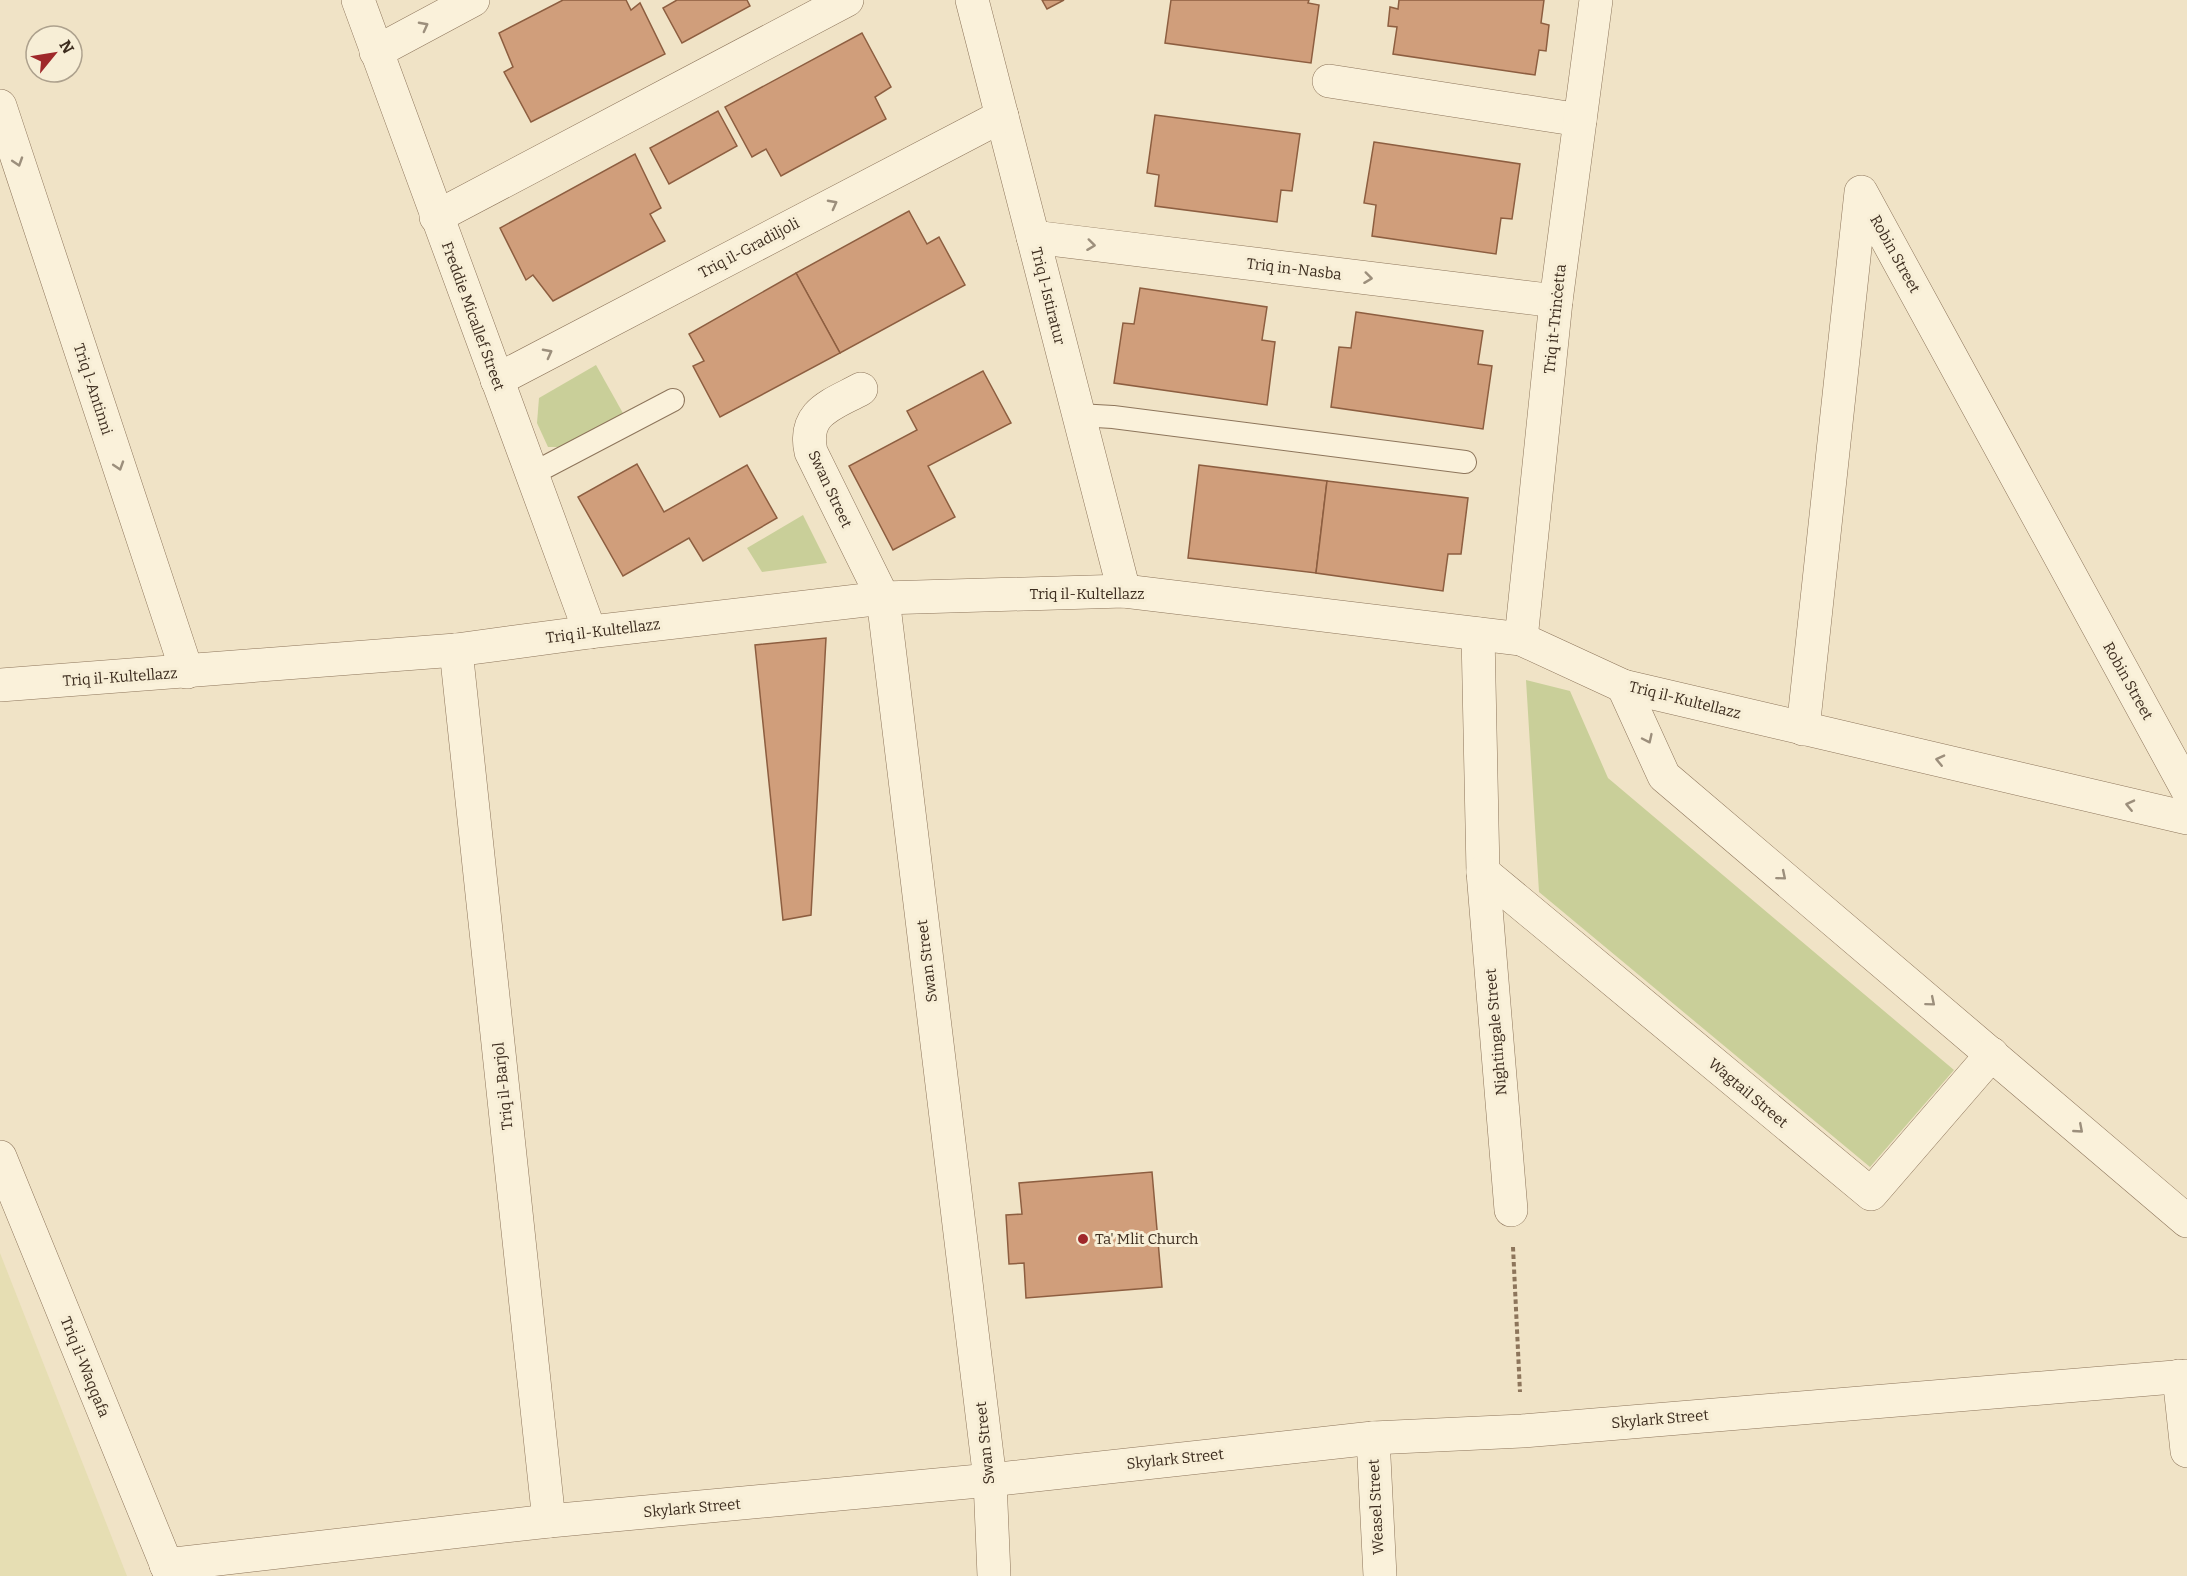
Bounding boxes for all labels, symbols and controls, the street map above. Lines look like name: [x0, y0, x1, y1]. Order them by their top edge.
one-way arrow: [418, 22, 429, 33]
north arrow: [24, 24, 84, 84]
text: N: [55, 37, 78, 57]
one-way arrow: [11, 156, 24, 167]
one-way arrow: [827, 200, 838, 212]
street label: Robin Street: [1866, 212, 1924, 297]
street label: Triq il-Gradiljoli: [696, 214, 803, 282]
one-way arrow: [1086, 238, 1095, 250]
street label: Freddie Micallef Street: [438, 239, 509, 393]
street label: Triq l-Istiratur: [1027, 245, 1069, 347]
street label: Triq in-Nasba: [1245, 254, 1343, 284]
street label: Triq it-Trinċetta: [1540, 263, 1570, 375]
one-way arrow: [1363, 271, 1372, 284]
street label: Triq l-Antinni: [70, 341, 116, 437]
one-way arrow: [542, 349, 553, 360]
street label: Swan Street: [804, 447, 856, 531]
one-way arrow: [112, 460, 124, 471]
street label: Triq il-Kultellazz: [1030, 585, 1144, 603]
street label: Triq il-Kultellazz: [545, 615, 661, 647]
street label: Robin Street: [2099, 639, 2157, 724]
street label: Triq il-Kultellazz: [62, 664, 178, 690]
street label: Triq il-Kultellazz: [1627, 677, 1743, 723]
one-way arrow: [1640, 733, 1652, 744]
one-way arrow: [1935, 755, 1945, 768]
one-way arrow: [2125, 799, 2135, 812]
one-way arrow: [1775, 869, 1786, 880]
street label: Swan Street: [913, 918, 941, 1003]
street label: Nightingale Street: [1481, 967, 1511, 1096]
one-way arrow: [1924, 995, 1935, 1006]
street label: Triq il-Barjol: [489, 1041, 517, 1131]
street label: Wagtail Street: [1705, 1055, 1792, 1132]
one-way arrow: [2072, 1121, 2083, 1132]
place label: Ta' Mlit Church: [1095, 1230, 1199, 1248]
marker: Ta' Mlit Church: [1076, 1232, 1090, 1246]
street label: Triq il-Waqqafa: [57, 1314, 113, 1420]
street label: Swan Street: [972, 1400, 998, 1485]
street label: Skylark Street: [1611, 1406, 1710, 1432]
street label: Skylark Street: [1125, 1445, 1225, 1473]
street label: Weasel Street: [1364, 1458, 1387, 1555]
street label: Skylark Street: [643, 1495, 742, 1521]

